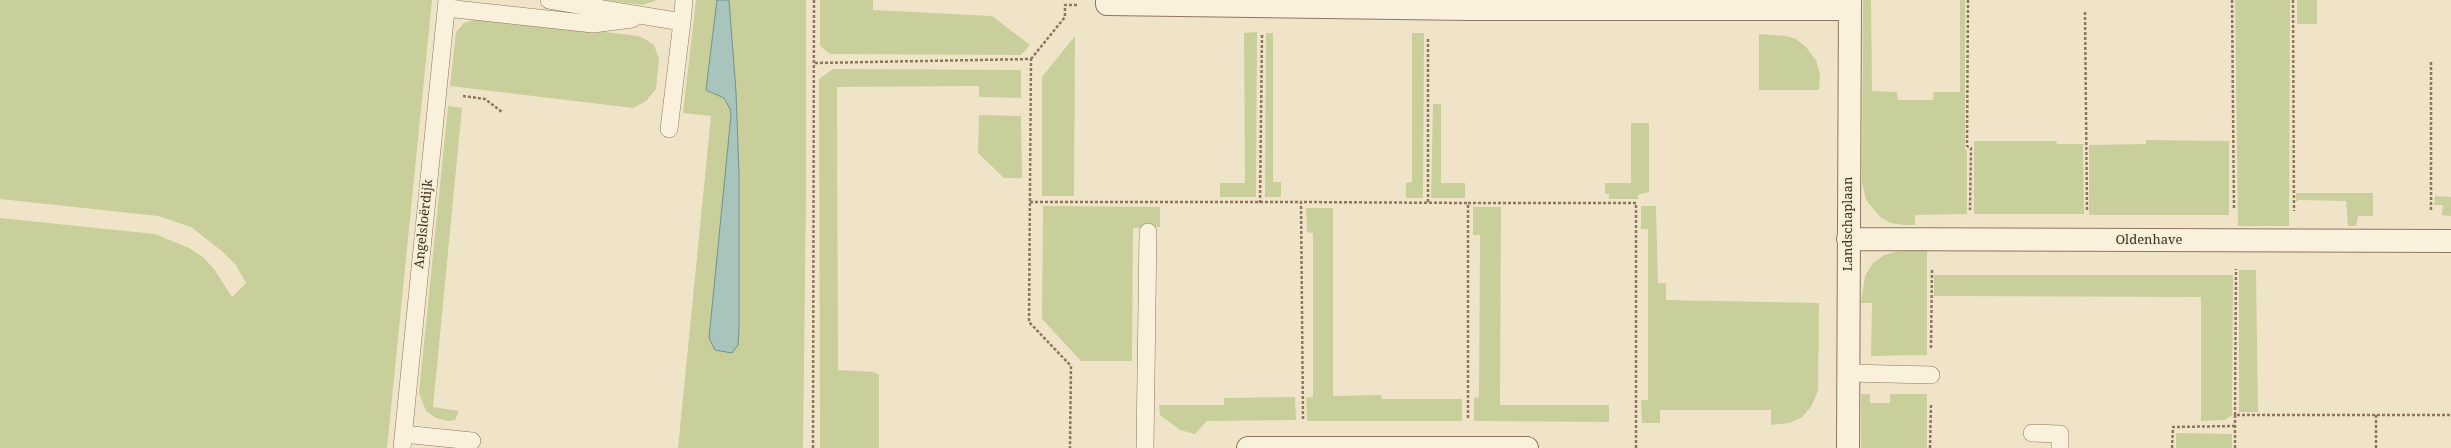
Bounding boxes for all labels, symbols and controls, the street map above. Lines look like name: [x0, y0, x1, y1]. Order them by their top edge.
street label: Landschaplaan: [1840, 177, 1856, 271]
street label: Angelsloërdijk: [412, 179, 436, 269]
street label: Oldenhave: [2115, 232, 2183, 248]

